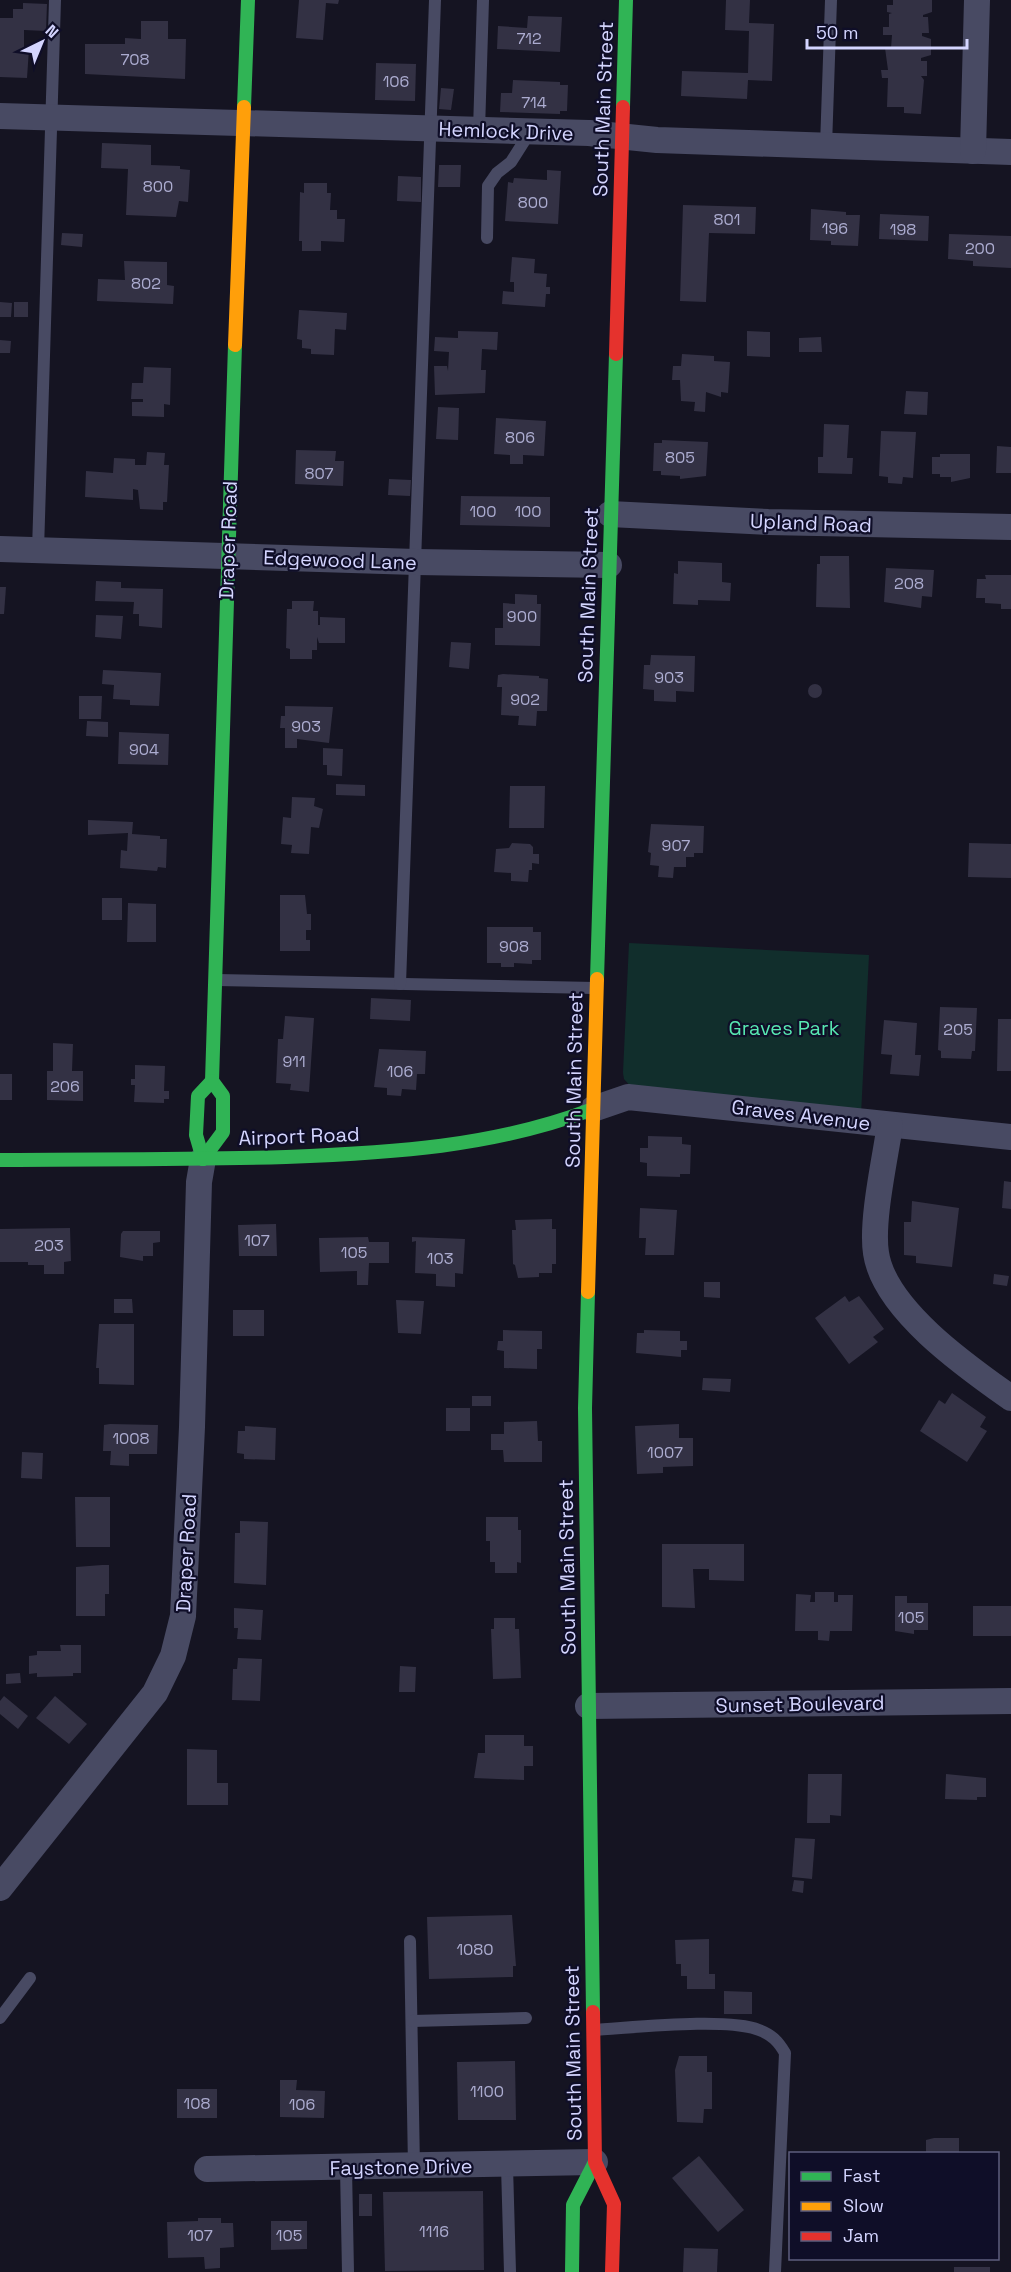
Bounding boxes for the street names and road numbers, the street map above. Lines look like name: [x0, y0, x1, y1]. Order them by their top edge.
street label: South Main Street: [587, 21, 619, 197]
street label: Hemlock Drive: [438, 116, 574, 146]
street label: Draper Road: [213, 480, 243, 600]
street label: South Main Street: [572, 507, 604, 683]
street label: Upland Road: [750, 508, 872, 538]
street label: Edgewood Lane: [263, 544, 417, 576]
street label: South Main Street: [559, 992, 589, 1168]
street label: Graves Avenue: [730, 1094, 872, 1136]
street label: Airport Road: [238, 1121, 360, 1151]
street label: South Main Street: [552, 1479, 582, 1655]
street label: Draper Road: [170, 1493, 202, 1613]
street label: Sunset Boulevard: [715, 1690, 885, 1718]
street label: South Main Street: [558, 1965, 588, 2141]
street label: Faystone Drive: [329, 2153, 473, 2181]

